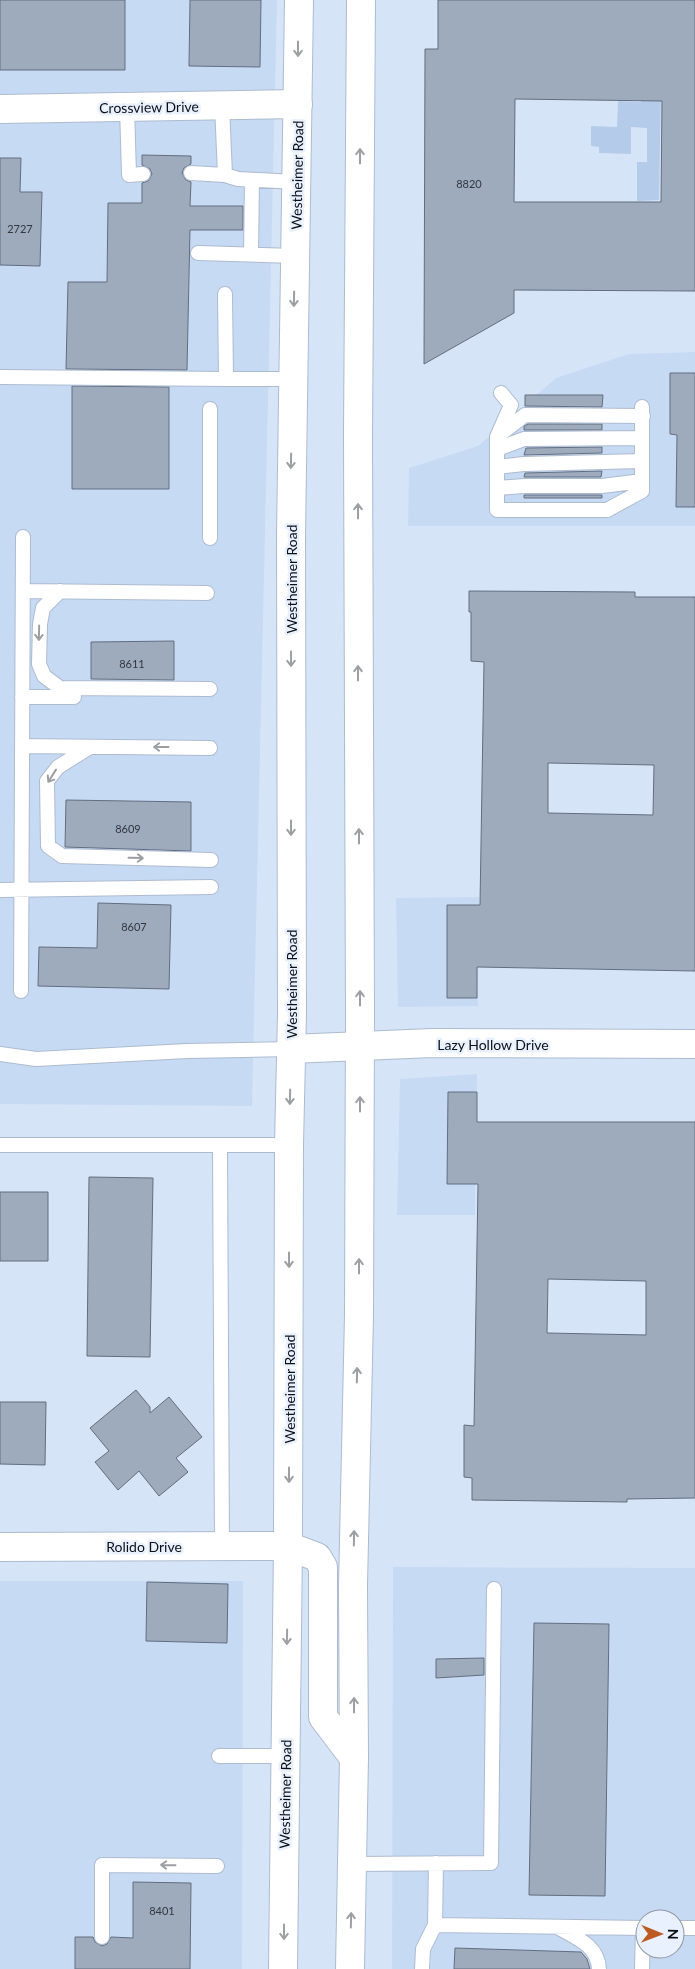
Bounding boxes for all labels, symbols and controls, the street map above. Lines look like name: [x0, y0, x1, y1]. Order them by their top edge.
one-way arrow: [294, 40, 303, 56]
street label: Crossview Drive: [99, 98, 199, 116]
street label: Westheimer Road: [288, 120, 306, 230]
one-way arrow: [355, 148, 365, 164]
house number: 8820: [456, 177, 482, 190]
house number: 2727: [7, 222, 33, 235]
one-way arrow: [289, 290, 299, 306]
one-way arrow: [287, 453, 296, 469]
one-way arrow: [353, 503, 363, 519]
street label: Westheimer Road: [283, 524, 300, 634]
one-way arrow: [35, 624, 44, 640]
one-way arrow: [286, 650, 296, 666]
house number: 8611: [119, 657, 145, 670]
one-way arrow: [353, 665, 363, 682]
one-way arrow: [154, 742, 170, 752]
one-way arrow: [47, 769, 57, 783]
one-way arrow: [286, 820, 296, 836]
house number: 8609: [115, 822, 141, 835]
one-way arrow: [354, 828, 364, 844]
one-way arrow: [128, 853, 144, 863]
house number: 8607: [121, 920, 147, 933]
street label: Westheimer Road: [283, 929, 300, 1039]
one-way arrow: [355, 990, 365, 1006]
street label: Lazy Hollow Drive: [437, 1036, 549, 1053]
one-way arrow: [286, 1089, 295, 1105]
one-way arrow: [355, 1096, 365, 1112]
one-way arrow: [284, 1252, 294, 1268]
one-way arrow: [354, 1258, 364, 1274]
street label: Westheimer Road: [281, 1334, 298, 1444]
one-way arrow: [353, 1367, 362, 1383]
one-way arrow: [284, 1466, 294, 1483]
one-way arrow: [349, 1530, 359, 1546]
street label: Rolido Drive: [106, 1538, 182, 1555]
one-way arrow: [283, 1629, 292, 1645]
one-way arrow: [349, 1698, 359, 1714]
street label: Westheimer Road: [276, 1739, 294, 1849]
one-way arrow: [161, 1860, 177, 1870]
house number: 8401: [149, 1904, 175, 1917]
north arrow: [635, 1909, 685, 1959]
one-way arrow: [346, 1913, 356, 1929]
one-way arrow: [279, 1923, 288, 1939]
text: N: [665, 1929, 682, 1940]

